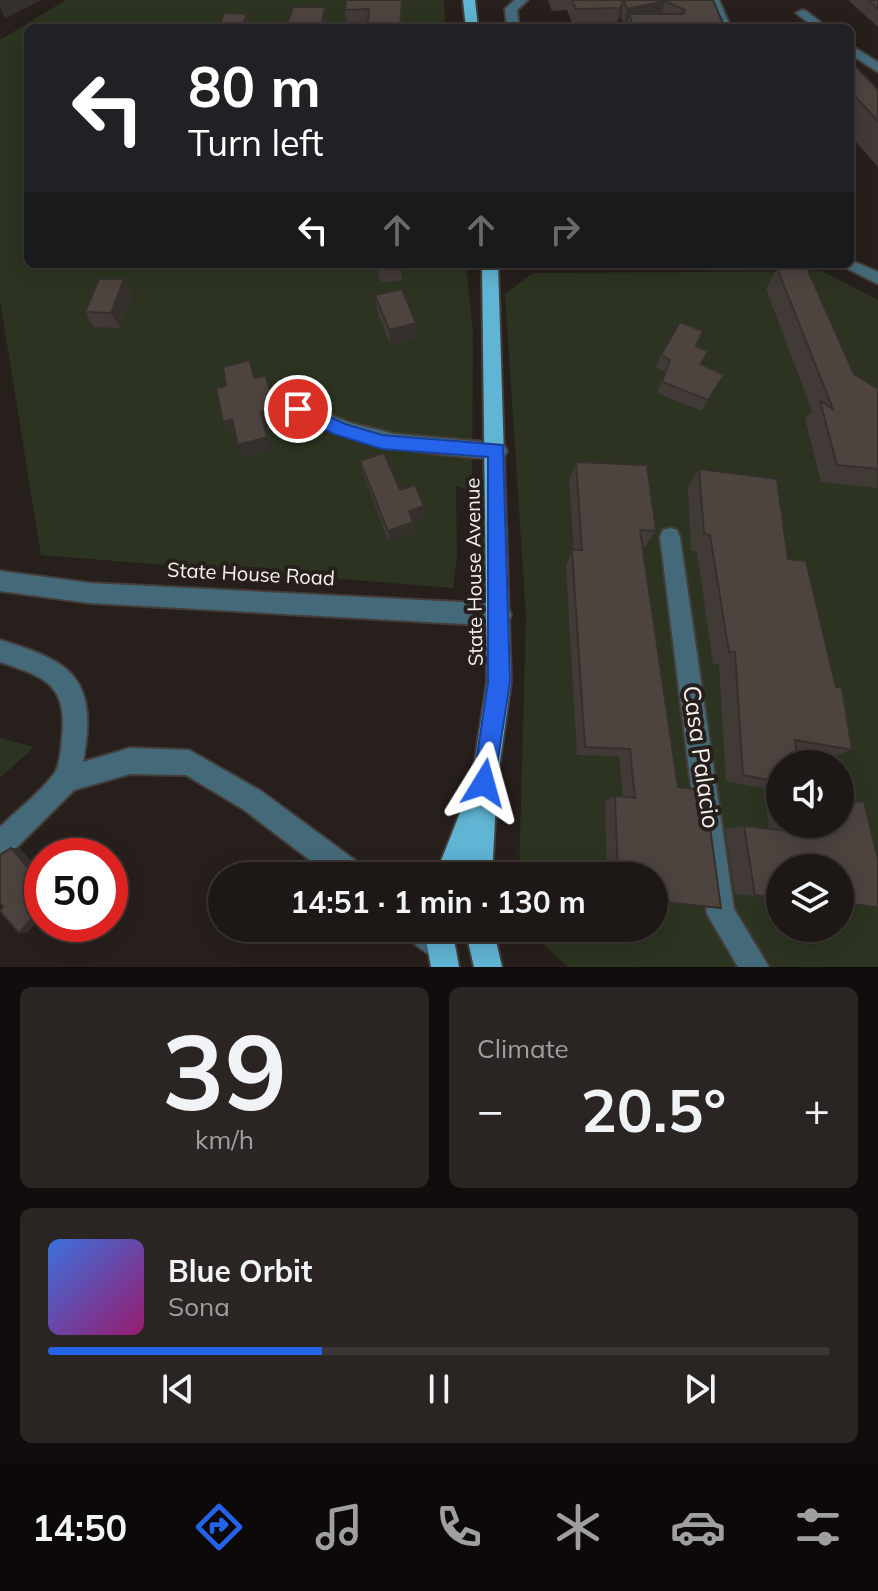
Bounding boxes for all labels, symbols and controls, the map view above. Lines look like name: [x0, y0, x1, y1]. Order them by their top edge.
text: 80 m: [188, 51, 321, 121]
icon: left: [56, 56, 160, 160]
text: Turn left: [188, 120, 324, 165]
icon: left: [291, 208, 335, 252]
icon: ahead: [375, 208, 419, 252]
icon: ahead: [459, 208, 503, 252]
icon: right: [543, 208, 587, 252]
pin: [264, 375, 332, 443]
icon: arrive: [276, 387, 320, 431]
street label: State House Avenue: [459, 478, 488, 666]
street label: State House Road: [167, 557, 335, 590]
street label: Casa Palacio: [677, 684, 727, 830]
position arrow: [442, 741, 526, 825]
map controls: [766, 750, 854, 942]
button: sound: [766, 750, 854, 838]
speed limit sign: 50: [24, 838, 128, 942]
button: layers: [766, 854, 854, 942]
text: 14:51 · 1 min · 130 m: [290, 883, 586, 921]
text: 39: [162, 1005, 287, 1136]
text: Climate: [477, 1032, 569, 1065]
text: 20.5°: [581, 1072, 726, 1147]
text: −: [477, 1082, 503, 1137]
text: +: [804, 1082, 830, 1137]
text: km/h: [195, 1123, 254, 1156]
text: Blue Orbit: [168, 1252, 312, 1290]
text: Sona: [168, 1290, 230, 1323]
icon: previous: [156, 1367, 200, 1411]
icon: pause: [417, 1367, 461, 1411]
icon: next: [678, 1367, 722, 1411]
icon: directions: [191, 1499, 247, 1555]
icon: music: [311, 1499, 367, 1555]
icon: phone: [431, 1499, 487, 1555]
icon: climate: [550, 1499, 606, 1555]
icon: car: [670, 1499, 726, 1555]
icon: filters: [790, 1499, 846, 1555]
text: 14:50: [32, 1505, 127, 1550]

